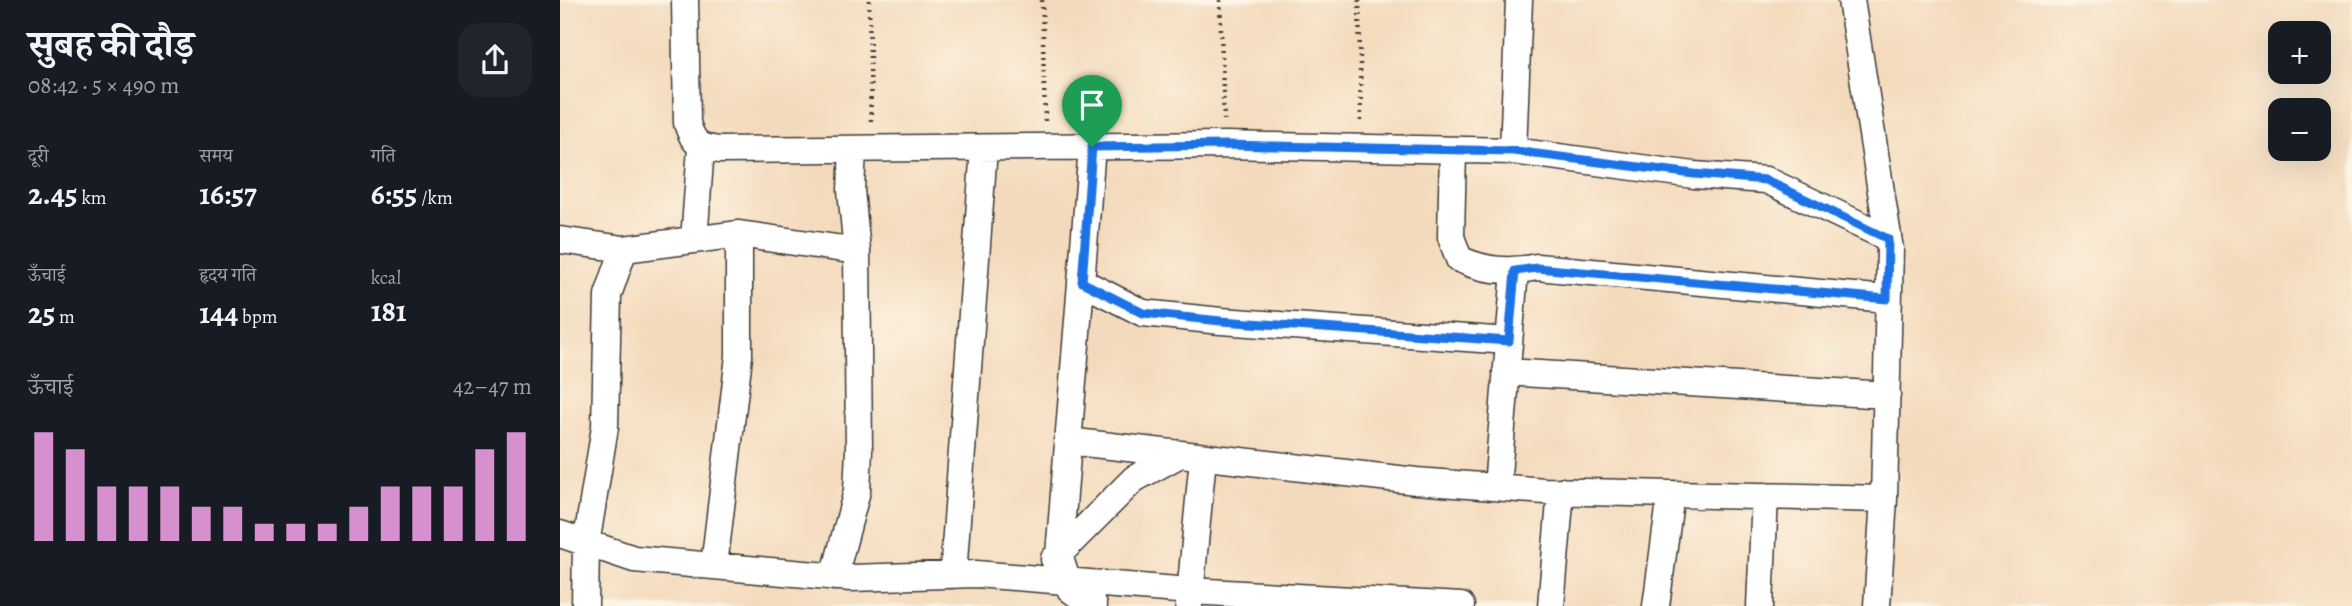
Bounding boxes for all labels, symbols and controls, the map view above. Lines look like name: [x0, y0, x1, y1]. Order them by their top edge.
text: सुबह की दौड़: [28, 18, 194, 70]
map controls: [2268, 21, 2331, 161]
button: +: [2268, 21, 2331, 84]
button: share: [458, 23, 532, 97]
text: 08:42 · 5 × 490 m: [28, 70, 179, 101]
pin: [1062, 75, 1122, 147]
icon: arrive: [1073, 86, 1111, 124]
button: −: [2268, 98, 2331, 161]
text: दूरी: [28, 143, 49, 169]
text: समय: [199, 143, 233, 169]
text: गति: [371, 143, 396, 169]
text: 2.45: [28, 174, 78, 214]
text: 16:57: [199, 174, 257, 214]
text: 6:55: [371, 174, 417, 214]
text: km: [78, 185, 107, 211]
text: /km: [417, 185, 453, 211]
text: ऊँचाई: [28, 262, 65, 288]
text: हृदय गति: [199, 262, 256, 288]
text: kcal: [371, 265, 401, 291]
text: 181: [371, 291, 407, 331]
text: 25: [28, 293, 55, 333]
text: 144: [199, 293, 238, 333]
text: m: [55, 304, 75, 330]
text: bpm: [238, 304, 278, 330]
text: ऊँचाई: [28, 371, 73, 402]
text: 42–47 m: [453, 371, 532, 402]

